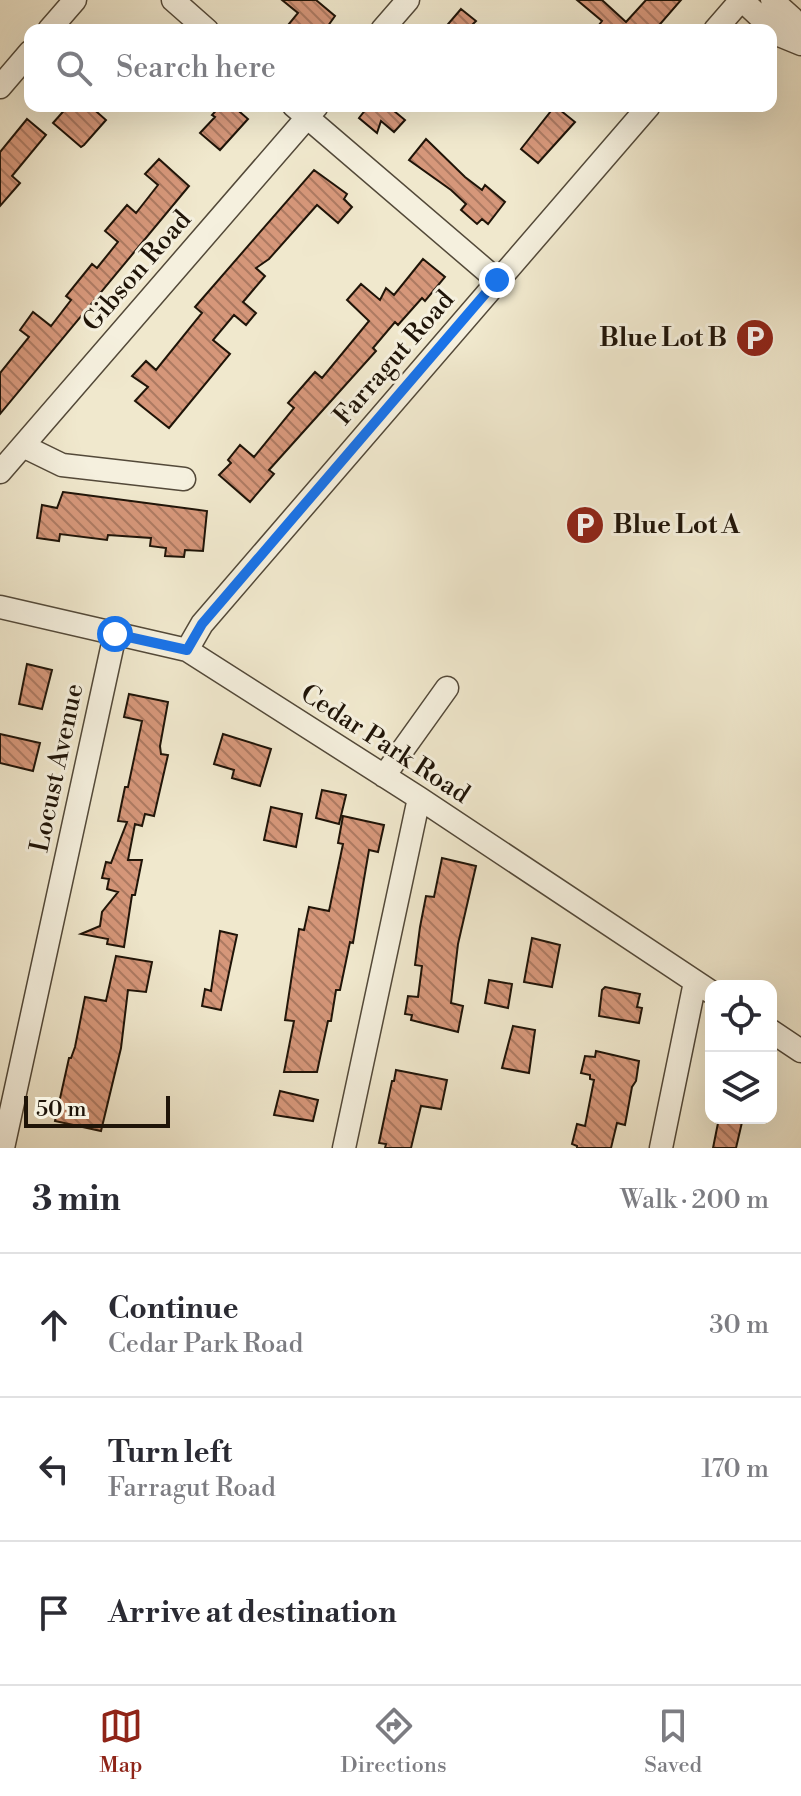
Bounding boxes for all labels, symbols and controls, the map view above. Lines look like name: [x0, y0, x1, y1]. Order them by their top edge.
search box: [24, 24, 777, 112]
icon: search: [52, 46, 96, 90]
text: Search here: [116, 49, 276, 87]
street label: Gibson Road: [76, 204, 198, 338]
route end: [479, 262, 515, 298]
street label: Farragut Road: [327, 284, 461, 432]
parking icon: Blue Lot B: [734, 317, 776, 359]
place label: Blue Lot B: [599, 322, 727, 354]
parking icon: Blue Lot A: [564, 504, 606, 546]
place label: Blue Lot A: [613, 509, 740, 541]
route start: [97, 616, 133, 652]
street label: Cedar Park Road: [294, 677, 476, 811]
street label: Locust Avenue: [24, 681, 90, 855]
map controls: [705, 980, 777, 1124]
button: locate: [705, 980, 777, 1052]
button: layers: [705, 1052, 777, 1124]
scale bar: [24, 1092, 170, 1128]
text: 50 m: [36, 1096, 87, 1123]
text: 3 min: [32, 1179, 121, 1221]
text: Walk · 200 m: [620, 1184, 769, 1216]
text: Continue: [108, 1290, 239, 1328]
icon: ahead: [32, 1303, 76, 1347]
text: 30 m: [709, 1309, 769, 1341]
text: Cedar Park Road: [108, 1328, 303, 1360]
text: Turn left: [108, 1434, 232, 1472]
icon: left: [32, 1447, 76, 1491]
text: 170 m: [701, 1453, 769, 1485]
text: Farragut Road: [108, 1472, 276, 1504]
icon: arrive: [32, 1591, 76, 1635]
text: Arrive at destination: [108, 1594, 397, 1632]
tab: Map: [99, 1704, 143, 1779]
tab: Directions: [341, 1704, 447, 1779]
tab: Saved: [644, 1704, 702, 1779]

